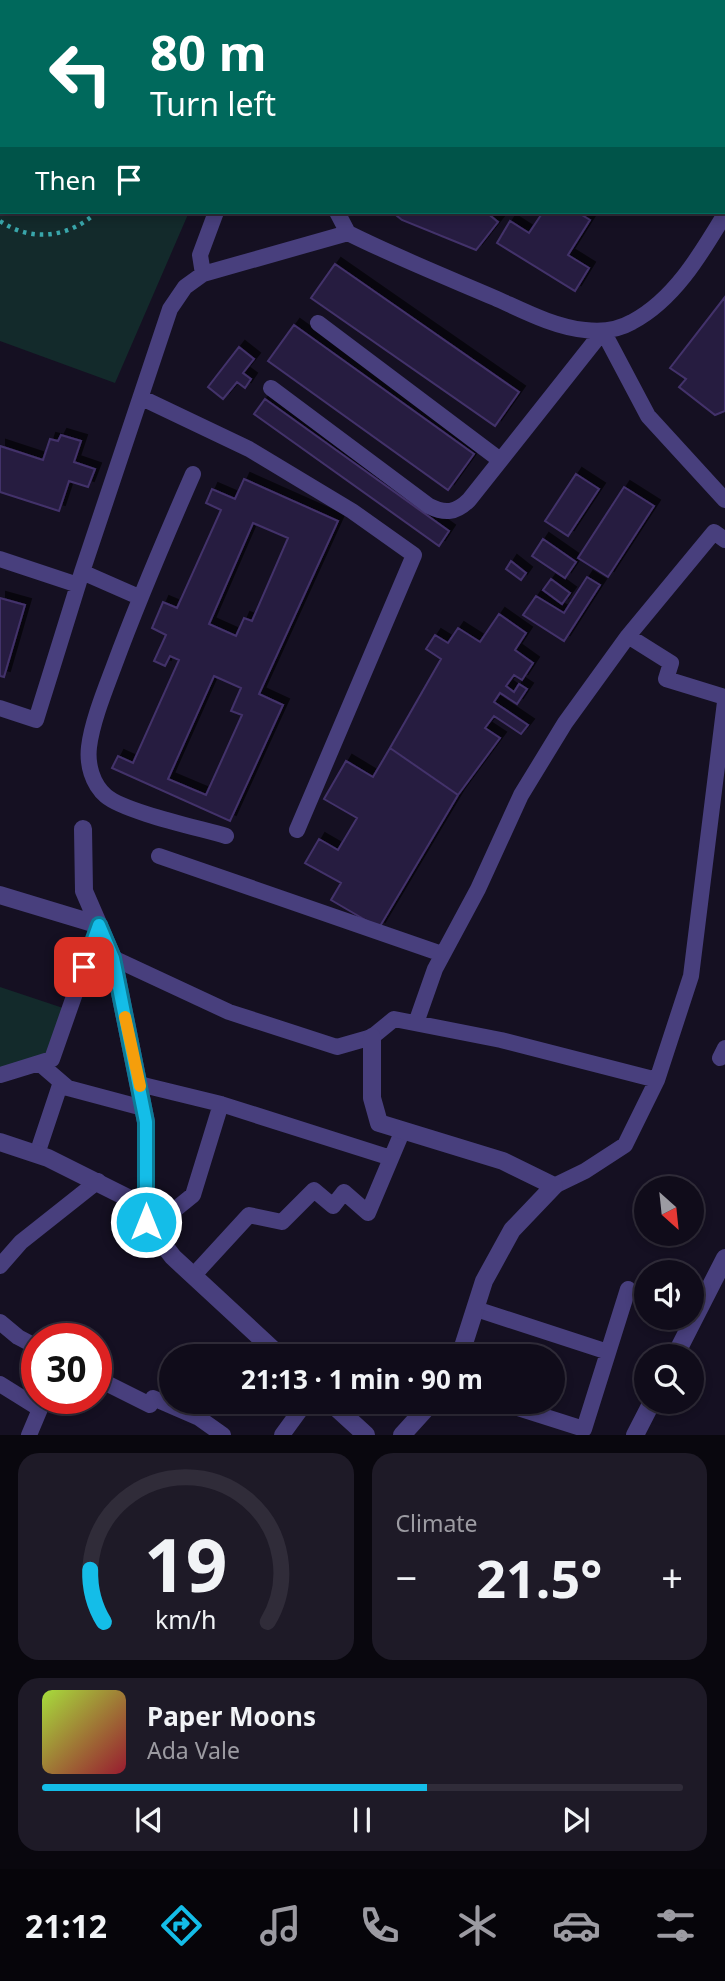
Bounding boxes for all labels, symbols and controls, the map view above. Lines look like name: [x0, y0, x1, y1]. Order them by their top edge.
text: 80 m: [150, 19, 267, 85]
icon: left: [35, 28, 126, 119]
text: Turn left: [150, 82, 276, 125]
icon: arrive: [110, 161, 148, 199]
text: Then: [35, 162, 96, 198]
pin: [54, 937, 114, 997]
icon: arrive: [65, 948, 103, 986]
north arrow: [634, 1176, 704, 1246]
map controls: [634, 1176, 704, 1414]
position arrow: [109, 1185, 183, 1259]
button: sound: [634, 1260, 704, 1330]
speed limit sign: 30: [21, 1323, 112, 1414]
button: search: [634, 1344, 704, 1414]
text: 21:13 · 1 min · 90 m: [241, 1361, 483, 1397]
text: Climate: [396, 1507, 478, 1539]
text: 19: [144, 1515, 227, 1614]
text: 21.5°: [476, 1542, 602, 1613]
text: −: [396, 1551, 417, 1603]
text: +: [661, 1551, 683, 1603]
text: km/h: [155, 1602, 217, 1636]
text: Paper Moons: [147, 1698, 316, 1734]
text: Ada Vale: [147, 1734, 240, 1766]
icon: previous: [130, 1801, 168, 1839]
icon: pause: [343, 1801, 381, 1839]
icon: next: [557, 1801, 595, 1839]
icon: directions: [157, 1901, 206, 1950]
icon: music: [256, 1901, 305, 1950]
icon: phone: [355, 1901, 404, 1950]
icon: climate: [453, 1901, 502, 1950]
icon: car: [552, 1901, 601, 1950]
icon: filters: [651, 1901, 700, 1950]
text: 21:12: [25, 1904, 107, 1947]

